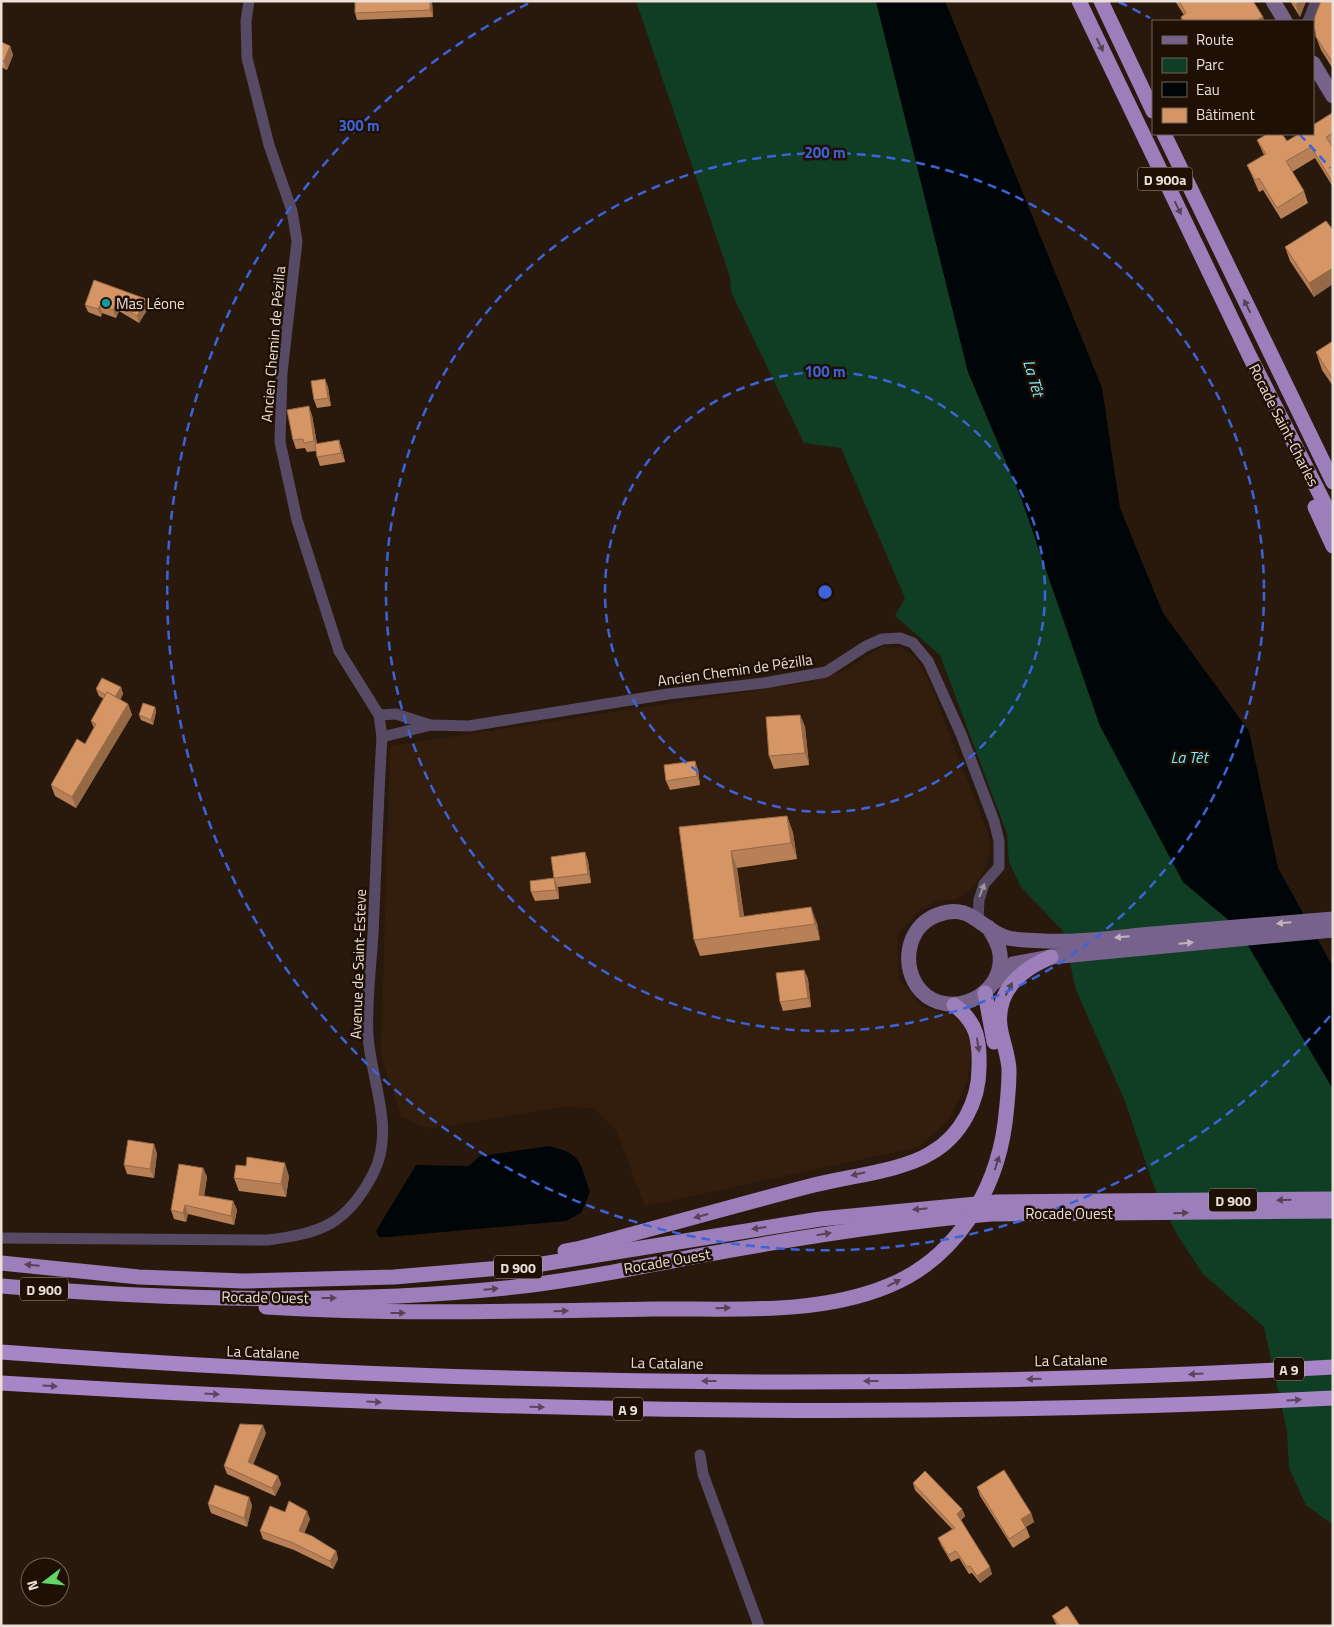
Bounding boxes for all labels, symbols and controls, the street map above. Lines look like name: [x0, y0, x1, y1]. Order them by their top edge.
legend: [1152, 20, 1314, 135]
text: Route: [1196, 28, 1234, 51]
one-way arrow: [1097, 38, 1105, 52]
text: Parc: [1196, 53, 1224, 76]
text: Eau: [1196, 78, 1220, 101]
text: Bâtiment: [1196, 103, 1255, 126]
text: 300 m: [338, 114, 380, 137]
text: 200 m: [804, 141, 846, 164]
road number: D 900a: [1138, 168, 1192, 190]
one-way arrow: [1174, 200, 1182, 215]
street label: Ancien Chemin de Pézilla: [255, 265, 291, 423]
place label: Mas Léone: [116, 292, 185, 315]
marker: Mas Léone: [100, 297, 112, 309]
one-way arrow: [1243, 299, 1251, 313]
water label: La Têt: [1017, 357, 1051, 401]
text: 100 m: [804, 360, 846, 383]
street label: Rocade Saint-Charles: [1243, 360, 1325, 490]
centre of rings: [816, 583, 834, 601]
street label: Ancien Chemin de Pézilla: [656, 648, 815, 692]
water label: La Têt: [1170, 745, 1209, 769]
one-way arrow: [979, 883, 987, 897]
street label: Avenue de Saint-Esteve: [344, 889, 372, 1039]
one-way arrow: [1276, 919, 1292, 927]
one-way arrow: [1114, 933, 1130, 941]
one-way arrow: [1178, 939, 1194, 947]
one-way arrow: [1005, 982, 1013, 996]
one-way arrow: [975, 1037, 983, 1053]
one-way arrow: [993, 1156, 1001, 1171]
one-way arrow: [851, 1170, 866, 1178]
road number: D 900: [1209, 1188, 1257, 1212]
one-way arrow: [1276, 1196, 1292, 1204]
street label: Rocade Ouest: [1025, 1202, 1114, 1225]
one-way arrow: [912, 1205, 928, 1213]
one-way arrow: [1174, 1209, 1190, 1217]
one-way arrow: [694, 1212, 709, 1220]
one-way arrow: [750, 1224, 766, 1232]
one-way arrow: [816, 1230, 832, 1238]
street label: Rocade Ouest: [622, 1242, 713, 1280]
road number: D 900: [494, 1256, 542, 1278]
one-way arrow: [24, 1261, 40, 1269]
road number: D 900: [20, 1278, 68, 1300]
one-way arrow: [887, 1279, 901, 1287]
street label: Rocade Ouest: [221, 1285, 310, 1309]
one-way arrow: [483, 1285, 499, 1293]
one-way arrow: [321, 1294, 337, 1302]
one-way arrow: [715, 1303, 731, 1311]
one-way arrow: [553, 1307, 569, 1315]
one-way arrow: [390, 1309, 406, 1317]
street label: La Catalane: [226, 1339, 300, 1365]
street label: La Catalane: [1034, 1348, 1108, 1372]
street label: La Catalane: [630, 1351, 704, 1375]
road number: A 9: [1274, 1358, 1304, 1380]
one-way arrow: [1188, 1370, 1204, 1378]
one-way arrow: [1025, 1375, 1041, 1383]
one-way arrow: [700, 1377, 716, 1385]
one-way arrow: [863, 1377, 879, 1385]
one-way arrow: [42, 1382, 58, 1390]
one-way arrow: [204, 1391, 220, 1399]
one-way arrow: [1286, 1396, 1302, 1404]
road number: A 9: [613, 1398, 643, 1420]
one-way arrow: [367, 1399, 383, 1407]
one-way arrow: [529, 1403, 545, 1411]
north arrow: [20, 1557, 70, 1607]
text: N: [21, 1578, 43, 1593]

